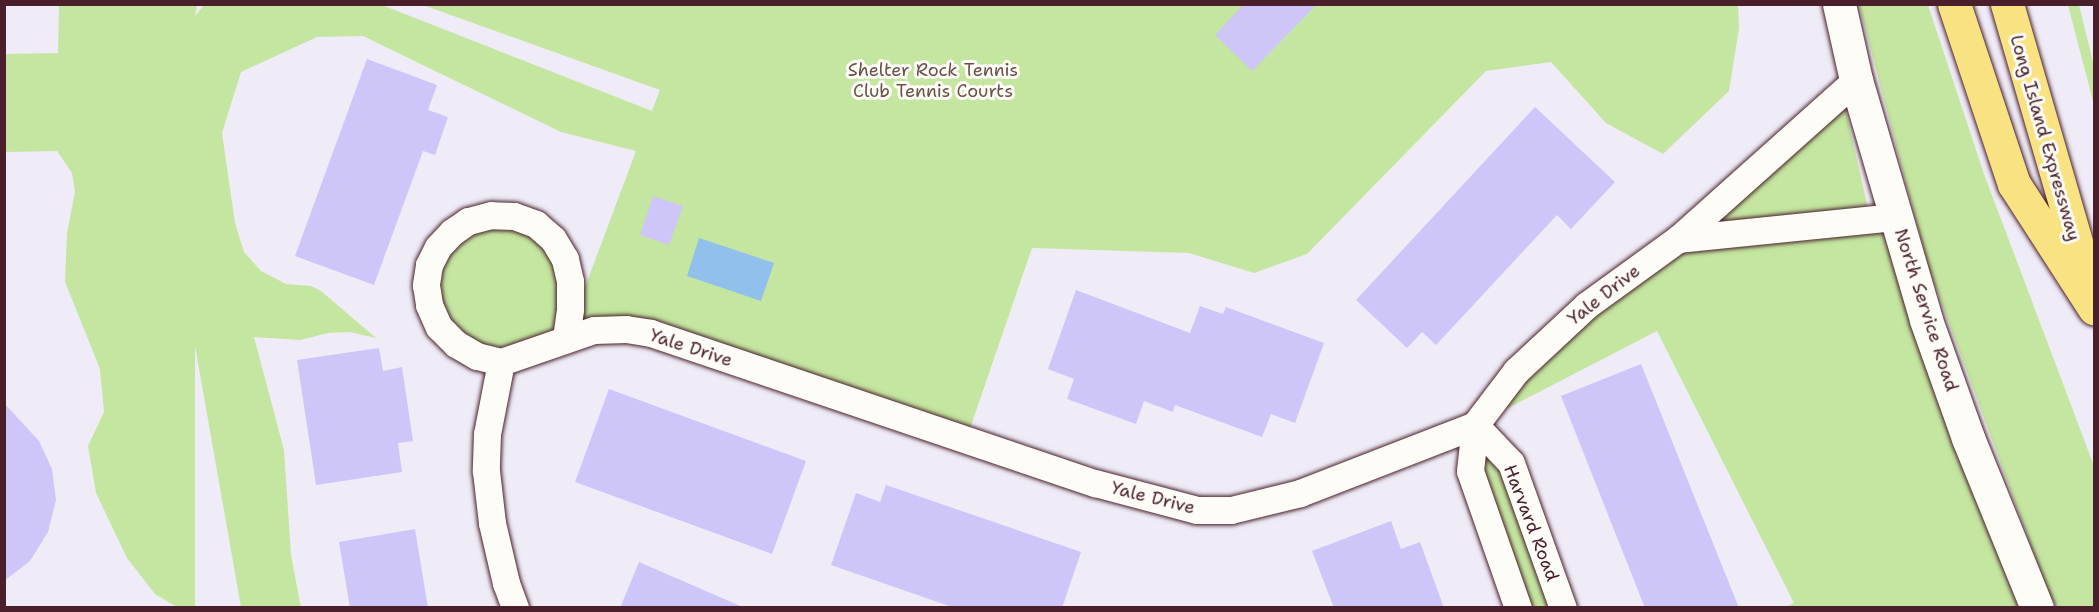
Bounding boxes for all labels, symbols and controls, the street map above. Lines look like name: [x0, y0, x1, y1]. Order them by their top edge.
street label: Long Island Expressway: [2005, 32, 2085, 244]
park label: Shelter Rock Tennis Club Tennis Courts: [848, 60, 1018, 103]
street label: North Service Road: [1889, 226, 1963, 394]
street label: Yale Drive: [1564, 260, 1644, 330]
street label: Yale Drive: [647, 324, 735, 372]
street label: Harvard Road: [1499, 462, 1563, 584]
street label: Yale Drive: [1109, 477, 1197, 519]

